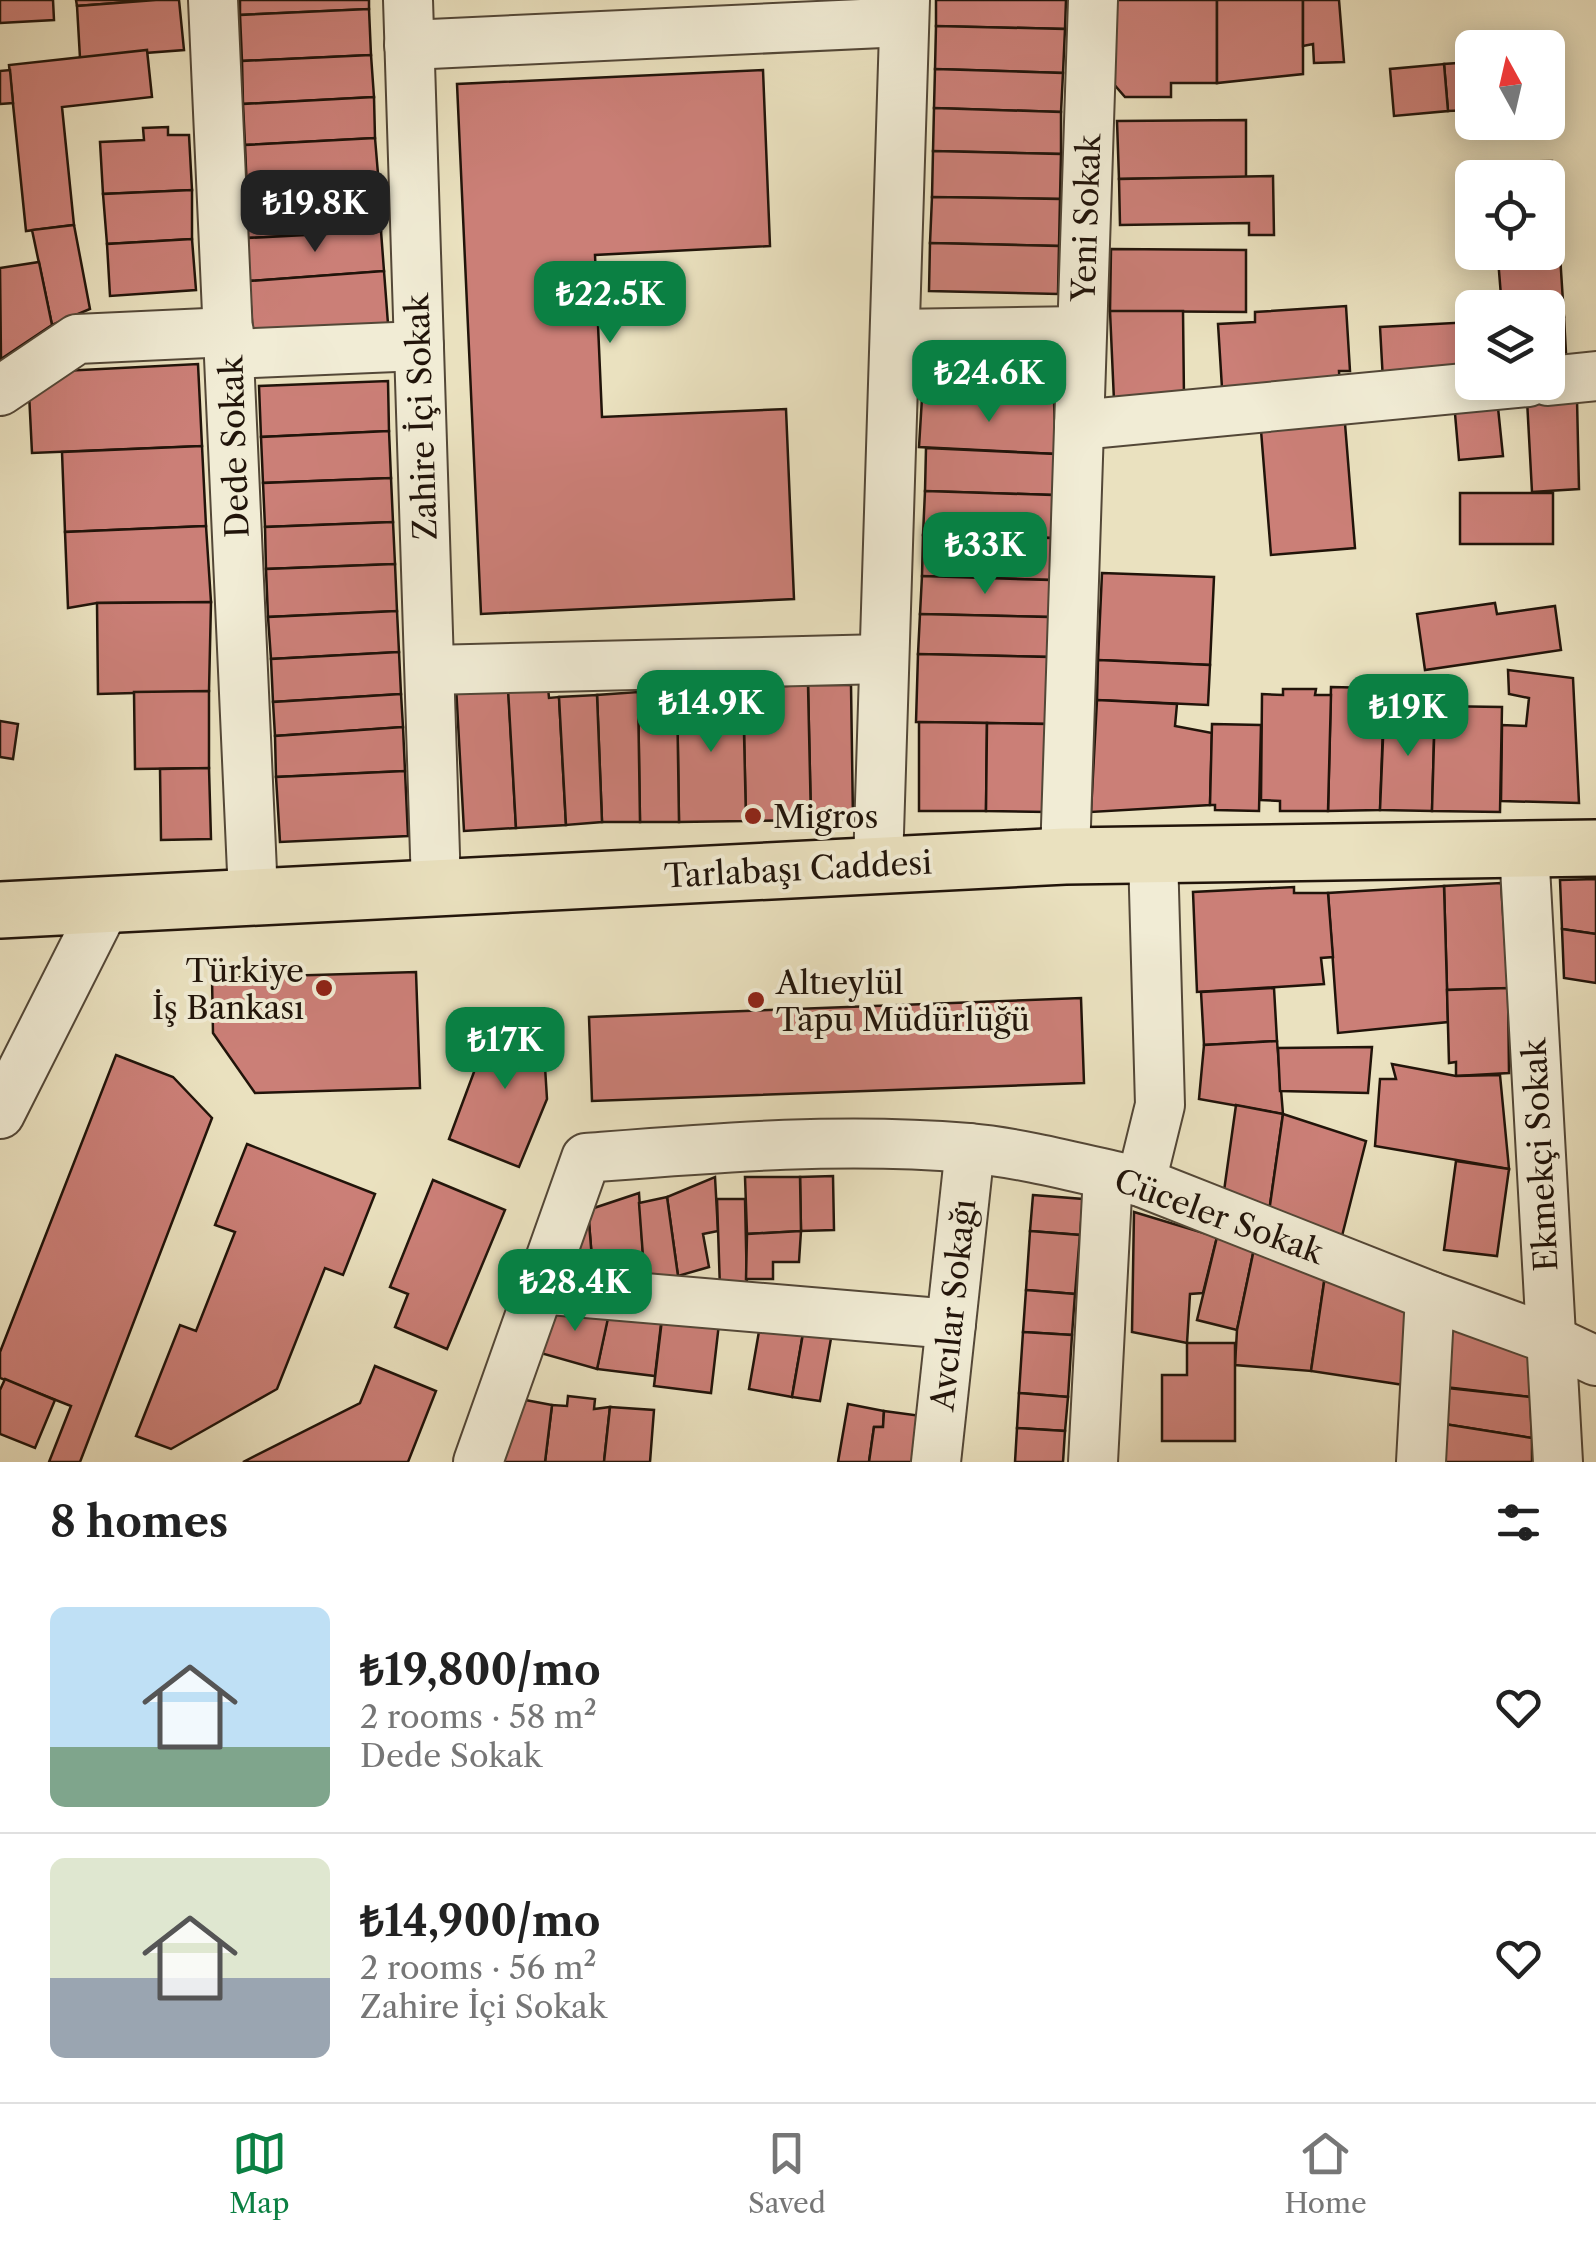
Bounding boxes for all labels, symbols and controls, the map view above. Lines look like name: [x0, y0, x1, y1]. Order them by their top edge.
north arrow: [1455, 30, 1565, 140]
map controls: [1455, 30, 1565, 400]
street label: Yeni Sokak: [1064, 132, 1108, 303]
button: locate: [1455, 160, 1565, 270]
pin: ₺19.8K: [234, 170, 396, 255]
text: ₺19.8K: [263, 183, 367, 222]
pin: ₺22.5K: [529, 261, 691, 346]
text: ₺22.5K: [556, 274, 664, 313]
button: layers: [1455, 290, 1565, 400]
street label: Zahire İçi Sokak: [397, 292, 445, 541]
pin: ₺24.6K: [908, 340, 1070, 425]
text: ₺24.6K: [934, 353, 1044, 392]
street label: Dede Sokak: [211, 354, 257, 539]
pin: ₺33K: [926, 512, 1044, 597]
text: ₺33K: [945, 525, 1025, 564]
pin: ₺14.9K: [630, 670, 792, 755]
pin: ₺19K: [1349, 674, 1467, 759]
text: ₺14.9K: [659, 683, 763, 722]
text: ₺19K: [1369, 687, 1447, 726]
place label: Migros: [773, 797, 879, 836]
marker: Migros: [742, 805, 764, 827]
street label: Tarlabaşı Caddesi: [663, 842, 933, 895]
place label: Türkiye İş Bankası: [152, 951, 304, 1027]
place label: Altıeylül Tapu Müdürlüğü: [775, 963, 1029, 1039]
marker: Türkiye İş Bankası: [313, 977, 335, 999]
marker: Altıeylül Tapu Müdürlüğü: [745, 989, 767, 1011]
pin: ₺17K: [446, 1007, 564, 1092]
text: ₺17K: [468, 1020, 542, 1059]
street label: Ekmekçi Sokak: [1514, 1036, 1566, 1272]
street label: Cüceler Sokak: [1109, 1160, 1330, 1272]
street label: Avcılar Sokağı: [922, 1197, 984, 1414]
pin: ₺28.4K: [494, 1249, 656, 1334]
text: ₺28.4K: [520, 1262, 630, 1301]
icon: filters: [1491, 1495, 1546, 1550]
text: 8 homes: [50, 1496, 228, 1548]
text: ₺19,800/mo: [360, 1644, 601, 1696]
icon: home: [130, 1647, 250, 1767]
icon: heart: [1491, 1680, 1546, 1735]
text: 2 rooms · 58 m²: [360, 1697, 597, 1736]
text: Dede Sokak: [360, 1736, 542, 1775]
text: ₺14,900/mo: [360, 1895, 600, 1947]
icon: home: [130, 1898, 250, 2018]
icon: heart: [1491, 1931, 1546, 1986]
text: 2 rooms · 56 m²: [360, 1948, 597, 1987]
text: Zahire İçi Sokak: [360, 1987, 607, 2026]
tab: Map: [229, 2126, 289, 2220]
tab: Saved: [748, 2126, 826, 2220]
tab: Home: [1284, 2126, 1367, 2220]

